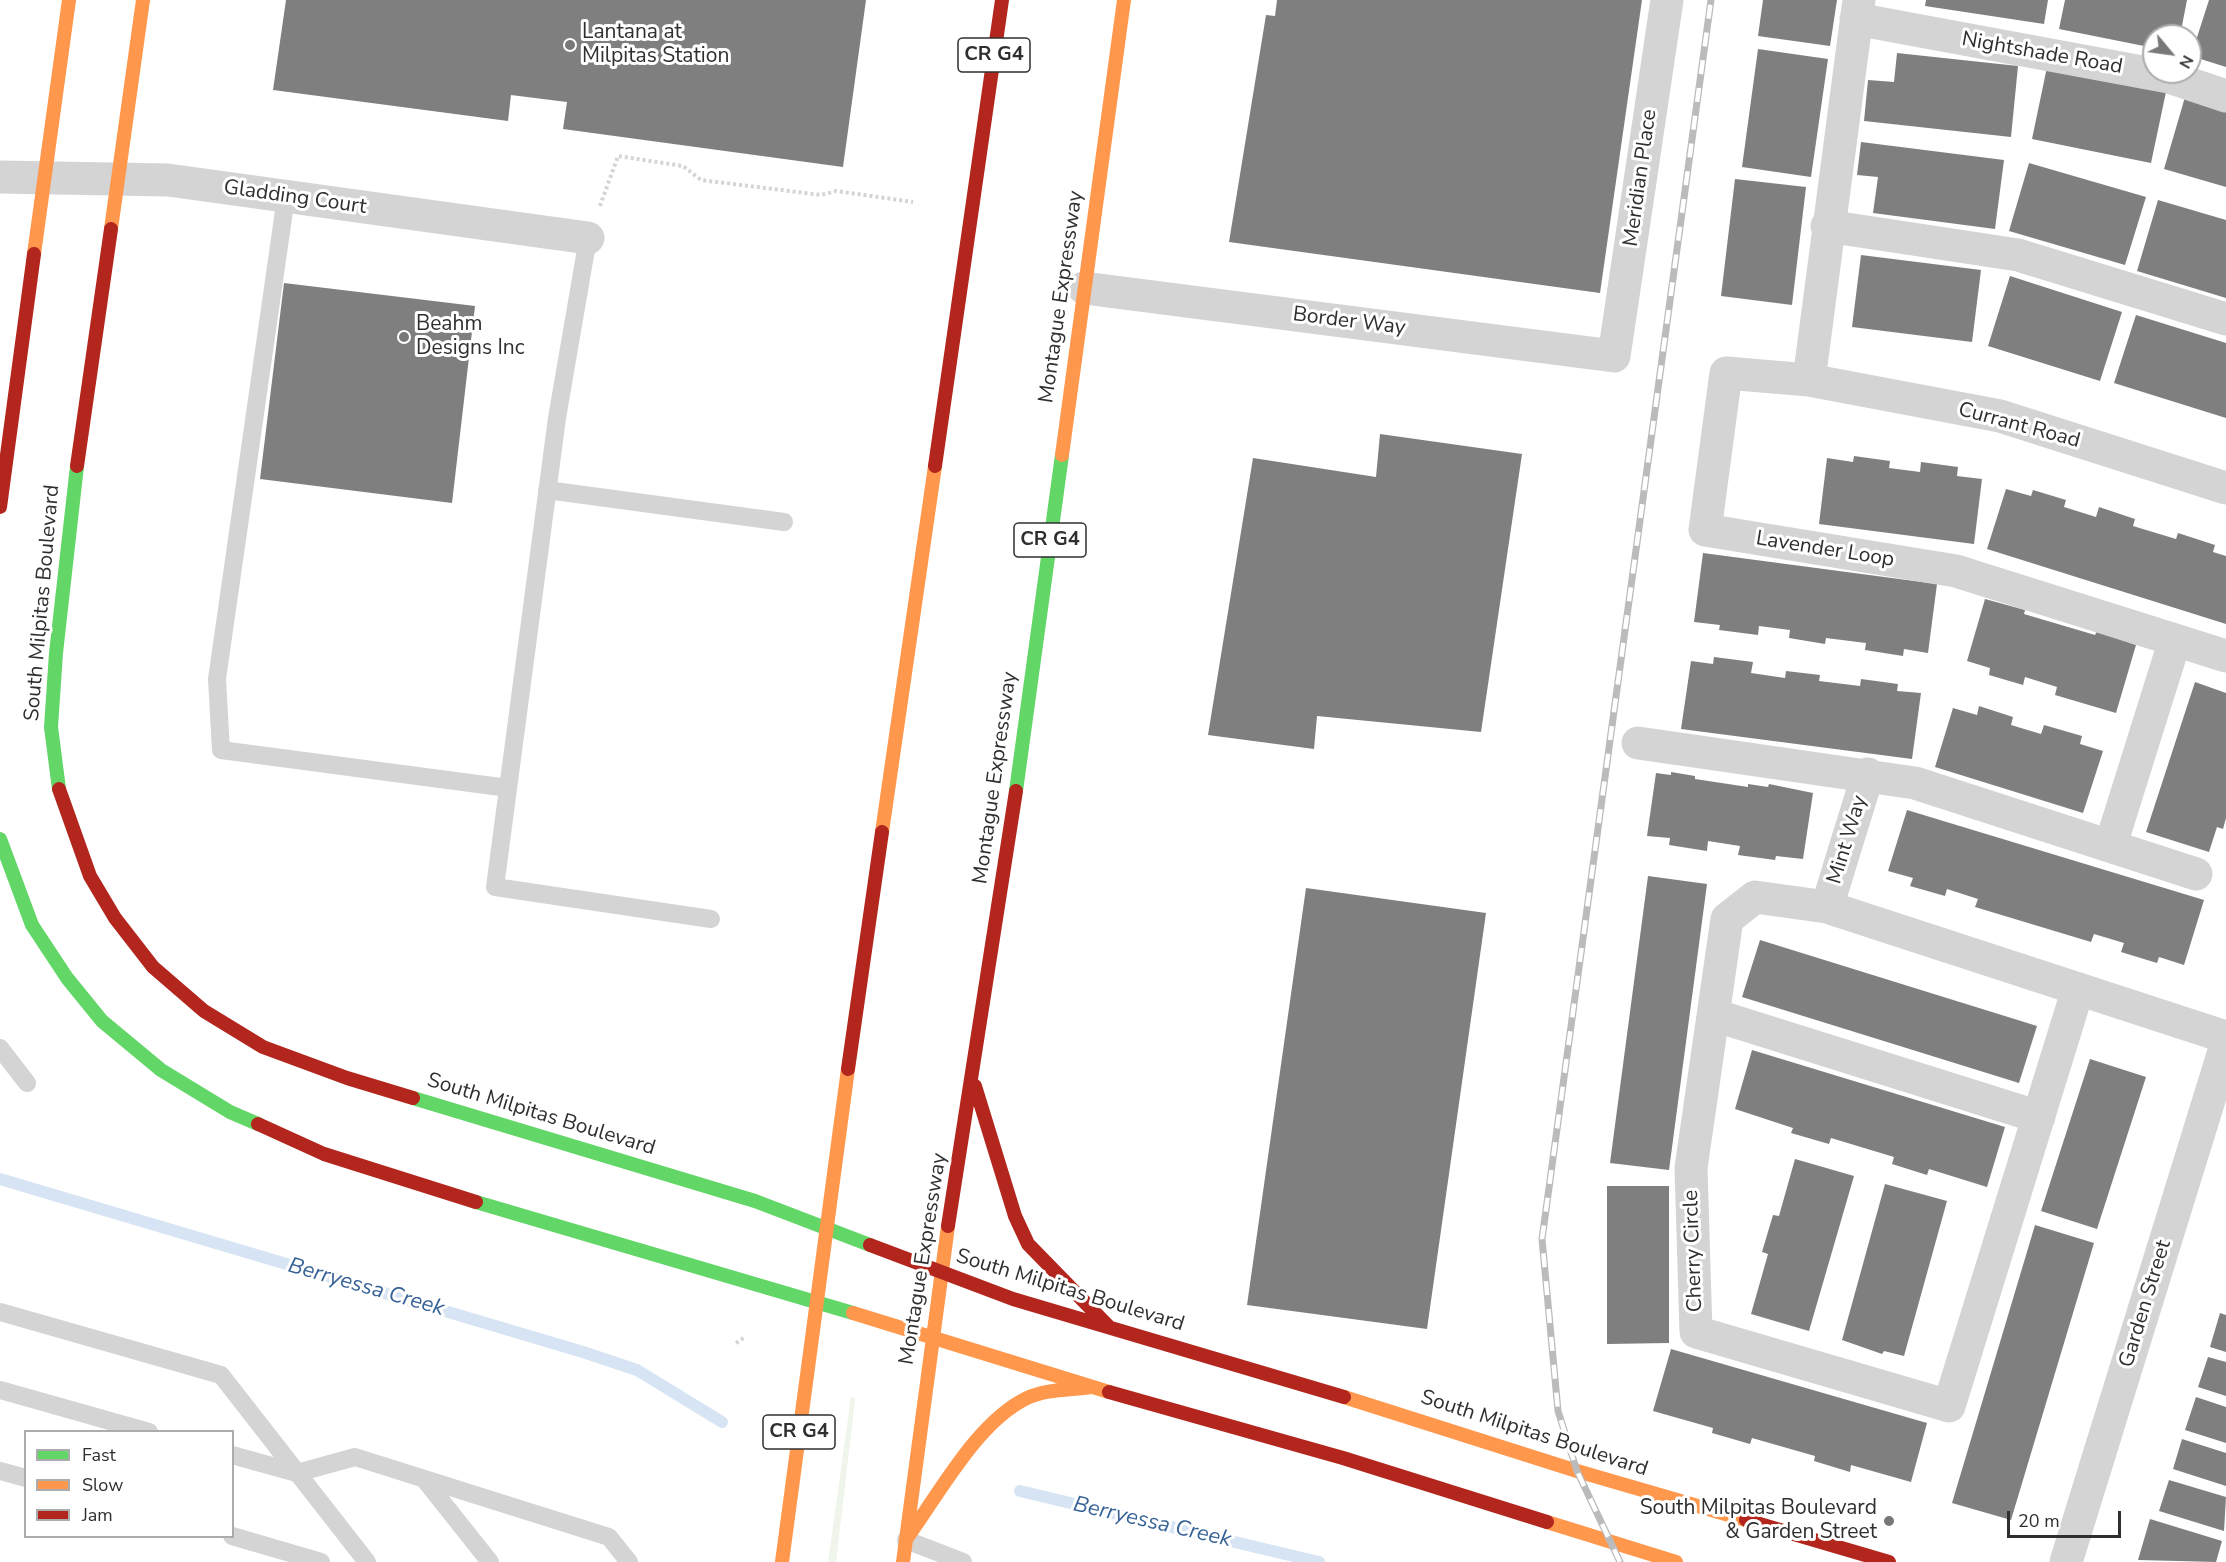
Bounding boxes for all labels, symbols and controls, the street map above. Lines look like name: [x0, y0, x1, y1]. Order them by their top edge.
place label: Lantana at Milpitas Station: [582, 20, 729, 70]
north arrow: [2142, 24, 2202, 84]
street label: Nightshade Road: [1960, 27, 2124, 81]
marker: Lantana at Milpitas Station: [563, 38, 577, 52]
road number: CR G4: [958, 38, 1030, 72]
text: N: [2173, 51, 2199, 72]
street label: Meridian Place: [1619, 108, 1663, 248]
street label: Gladding Court: [222, 176, 368, 220]
street label: Montague Expressway: [1035, 189, 1089, 405]
street label: Border Way: [1291, 303, 1407, 341]
place label: Beahm Designs Inc: [416, 312, 524, 362]
marker: Beahm Designs Inc: [397, 330, 411, 344]
street label: Currant Road: [1955, 398, 2083, 454]
street label: South Milpitas Boulevard: [20, 484, 66, 722]
road number: CR G4: [1014, 523, 1086, 557]
street label: Lavender Loop: [1754, 527, 1896, 573]
street label: Montague Expressway: [969, 670, 1023, 886]
street label: Mint Way: [1823, 793, 1873, 887]
street label: South Milpitas Boulevard: [424, 1068, 658, 1162]
street label: Montague Expressway: [895, 1151, 953, 1367]
street label: Cherry Circle: [1679, 1189, 1709, 1313]
street label: Garden Street: [2115, 1237, 2177, 1371]
street label: South Milpitas Boulevard: [953, 1244, 1187, 1338]
water label: Berryessa Creek: [285, 1253, 447, 1323]
street label: South Milpitas Boulevard: [1417, 1385, 1651, 1483]
road number: CR G4: [763, 1415, 835, 1449]
legend: [24, 1430, 234, 1538]
text: Fast: [82, 1443, 116, 1467]
text: Slow: [82, 1473, 123, 1497]
water label: Berryessa Creek: [1070, 1492, 1234, 1554]
place label: South Milpitas Boulevard & Garden Street: [1640, 1496, 1877, 1546]
scale bar: [2010, 1499, 2124, 1537]
text: Jam: [82, 1503, 113, 1527]
text: 20 m: [2018, 1509, 2060, 1533]
marker: South Milpitas Boulevard & Garden Street: [1882, 1514, 1896, 1528]

